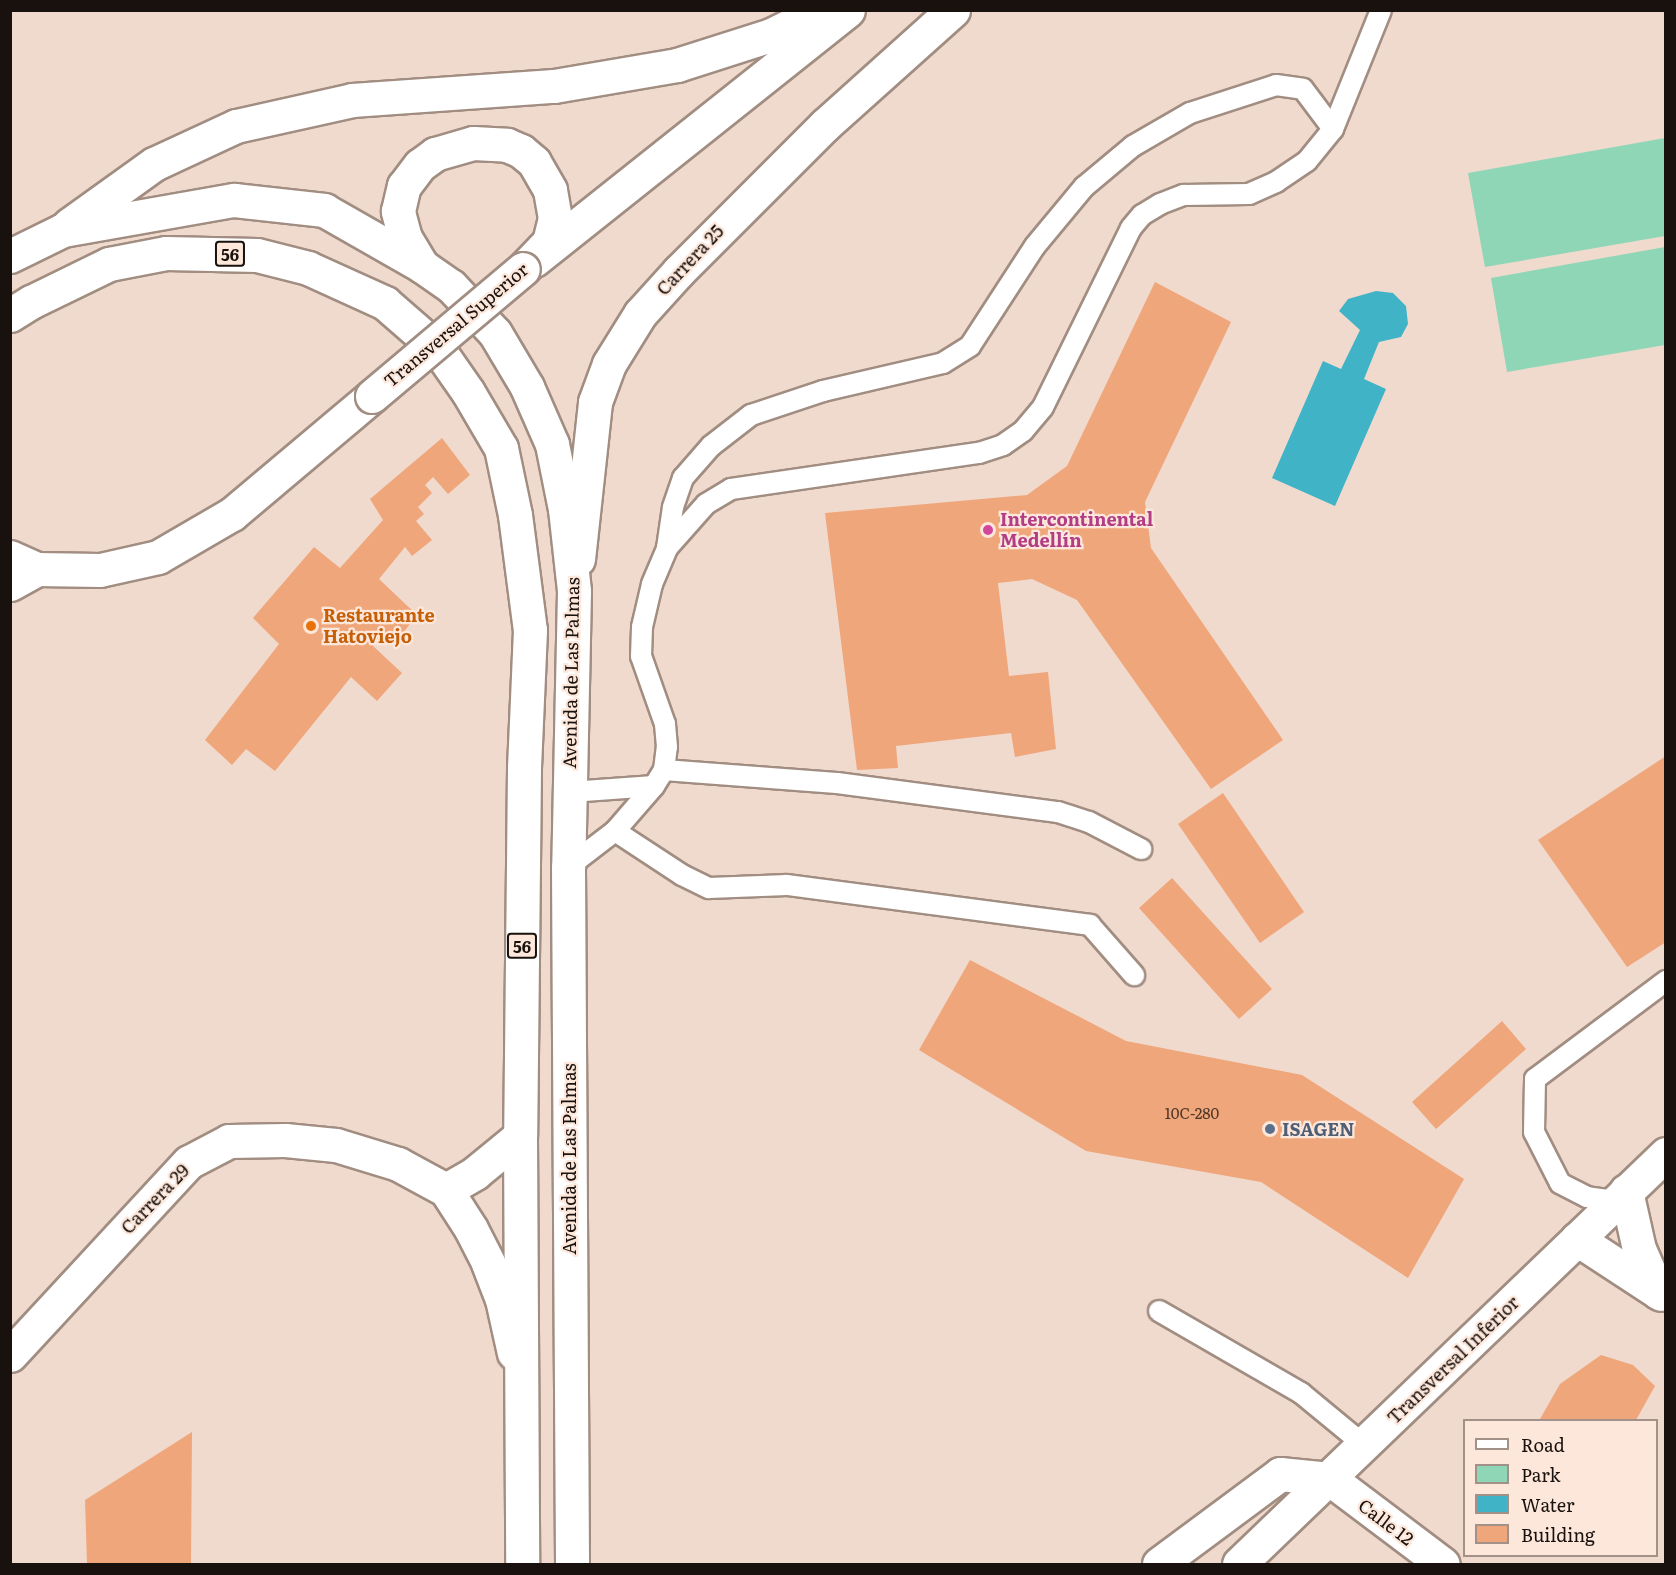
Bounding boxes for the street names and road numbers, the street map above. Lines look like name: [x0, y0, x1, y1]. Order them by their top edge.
street label: Carrera 25: [652, 220, 728, 300]
road number: 56: [214, 241, 246, 267]
street label: Transversal Superior: [380, 258, 532, 392]
street label: Avenida de Las Palmas: [559, 577, 583, 769]
road number: 56: [506, 933, 538, 959]
street label: Avenida de Las Palmas: [558, 1063, 580, 1255]
street label: Carrera 29: [117, 1160, 193, 1238]
street label: Transversal Inferior: [1383, 1292, 1523, 1428]
street label: Calle 12: [1354, 1494, 1418, 1550]

